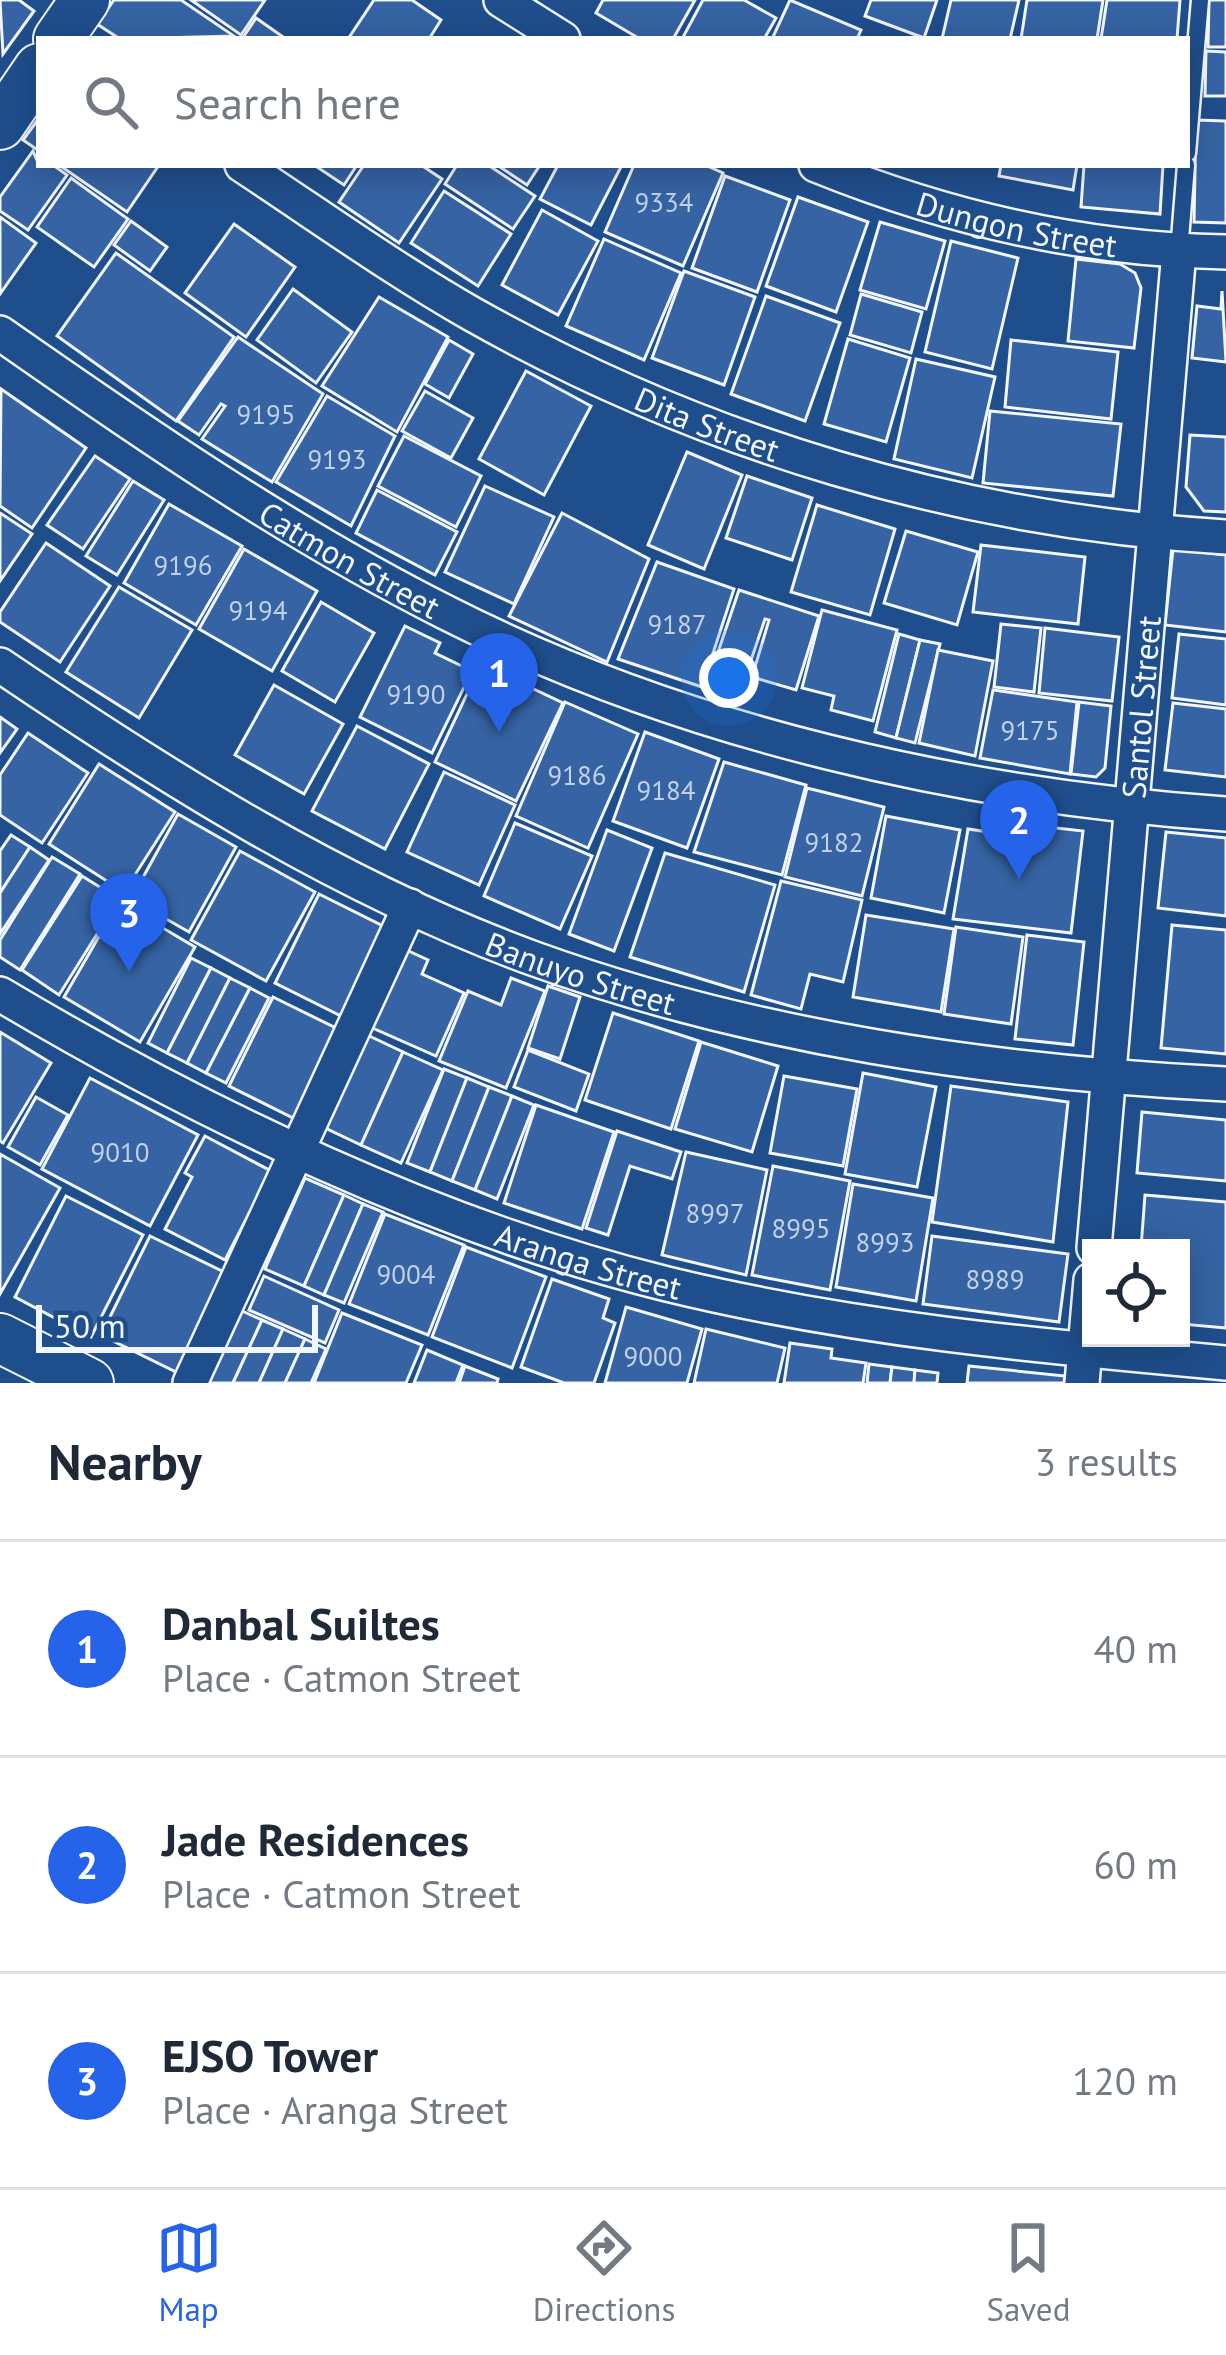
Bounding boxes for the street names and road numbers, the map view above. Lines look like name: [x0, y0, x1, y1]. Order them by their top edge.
street label: Dungon Street: [911, 181, 1120, 266]
street label: Dita Street: [629, 376, 785, 470]
street label: Catmon Street: [251, 491, 448, 628]
street label: Santol Street: [1111, 614, 1169, 800]
street label: Banuyo Street: [480, 921, 681, 1024]
street label: Aranga Street: [490, 1212, 686, 1308]

